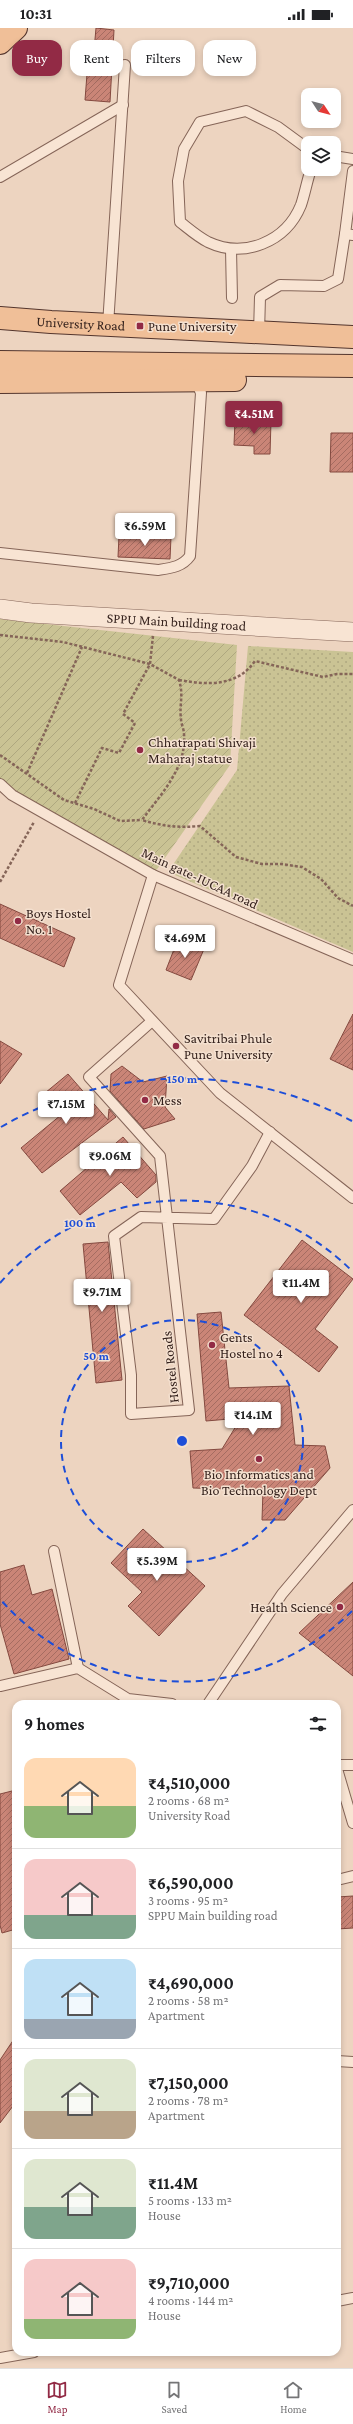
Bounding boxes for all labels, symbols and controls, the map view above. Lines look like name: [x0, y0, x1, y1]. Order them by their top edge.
text: 10:31: [20, 6, 52, 22]
chip: Buy: [12, 40, 62, 76]
chip: Rent: [70, 40, 123, 76]
chip: Filters: [131, 40, 195, 76]
chip: New: [203, 40, 256, 76]
north arrow: [301, 88, 341, 128]
map controls: [301, 88, 341, 176]
button: layers: [301, 136, 341, 176]
street label: University Road: [36, 313, 126, 334]
place label: Pune University: [148, 318, 237, 334]
marker: Pune University: [135, 321, 145, 331]
pin: ₹4.51M: [221, 401, 287, 435]
text: ₹4.51M: [234, 406, 274, 421]
pin: ₹6.59M: [112, 513, 178, 547]
text: ₹6.59M: [124, 518, 166, 533]
street label: SPPU Main building road: [106, 609, 247, 634]
place label: Chhatrapati Shivaji Maharaj statue: [148, 734, 256, 767]
marker: Chhatrapati Shivaji Maharaj statue: [135, 745, 145, 755]
street label: Main gate-IUCAA road: [139, 844, 261, 912]
place label: Boys Hostel No. 1: [26, 905, 91, 937]
marker: Boys Hostel No. 1: [13, 916, 23, 926]
pin: ₹4.69M: [152, 925, 218, 959]
text: ₹4.69M: [164, 930, 206, 945]
place label: Savitribai Phule Pune University: [184, 1030, 273, 1062]
marker: Savitribai Phule Pune University: [171, 1041, 181, 1051]
text: 150 m: [167, 1072, 198, 1086]
pin: ₹7.15M: [33, 1091, 99, 1125]
place label: Mess: [153, 1092, 182, 1108]
marker: Mess: [140, 1095, 150, 1105]
text: ₹7.15M: [47, 1096, 85, 1111]
pin: ₹9.06M: [77, 1143, 143, 1177]
text: ₹9.06M: [89, 1148, 131, 1163]
text: 100 m: [64, 1216, 97, 1230]
pin: ₹11.4M: [268, 1270, 334, 1304]
text: ₹11.4M: [282, 1275, 320, 1290]
pin: ₹9.71M: [69, 1279, 135, 1313]
text: ₹9.71M: [83, 1284, 121, 1299]
place label: Gents Hostel no 4: [220, 1329, 283, 1361]
street label: Hostel Roads: [158, 1330, 182, 1404]
marker: Gents Hostel no 4: [207, 1340, 217, 1350]
text: 50 m: [83, 1349, 110, 1363]
pin: ₹14.1M: [220, 1402, 286, 1436]
text: ₹14.1M: [234, 1407, 272, 1422]
centre of rings: [175, 1434, 189, 1448]
marker: Bio Informatics and Bio Technology Dept: [254, 1454, 264, 1464]
place label: Bio Informatics and Bio Technology Dept: [201, 1466, 317, 1498]
pin: ₹5.39M: [124, 1548, 190, 1582]
text: ₹5.39M: [136, 1553, 178, 1568]
place label: Health Science: [250, 1599, 332, 1615]
marker: Health Science: [335, 1602, 345, 1612]
icon: filters: [307, 1713, 329, 1735]
text: 9 homes: [24, 1715, 84, 1734]
icon: home: [56, 1774, 104, 1822]
text: ₹4,510,000: [148, 1774, 230, 1793]
text: 2 rooms · 68 m²: [148, 1793, 229, 1808]
text: University Road: [148, 1808, 230, 1823]
text: ₹6,590,000: [148, 1874, 234, 1893]
icon: home: [56, 1875, 104, 1923]
text: 3 rooms · 95 m²: [148, 1893, 228, 1908]
text: SPPU Main building road: [148, 1908, 278, 1923]
text: ₹4,690,000: [148, 1974, 234, 1993]
icon: home: [56, 1975, 104, 2023]
text: 2 rooms · 58 m²: [148, 1993, 229, 2008]
text: Apartment: [148, 2008, 205, 2023]
text: ₹7,150,000: [148, 2074, 229, 2093]
icon: home: [56, 2075, 104, 2123]
text: 2 rooms · 78 m²: [148, 2093, 228, 2108]
text: Apartment: [148, 2108, 205, 2123]
text: ₹11.4M: [148, 2174, 198, 2193]
icon: home: [56, 2175, 104, 2223]
text: 5 rooms · 133 m²: [148, 2193, 232, 2208]
text: House: [148, 2208, 181, 2223]
text: ₹9,710,000: [148, 2274, 230, 2293]
icon: home: [56, 2275, 104, 2323]
text: 4 rooms · 144 m²: [148, 2293, 233, 2308]
text: House: [148, 2308, 181, 2323]
tab: Map: [46, 2379, 68, 2415]
tab: Saved: [161, 2379, 187, 2415]
tab: Home: [280, 2379, 307, 2415]

